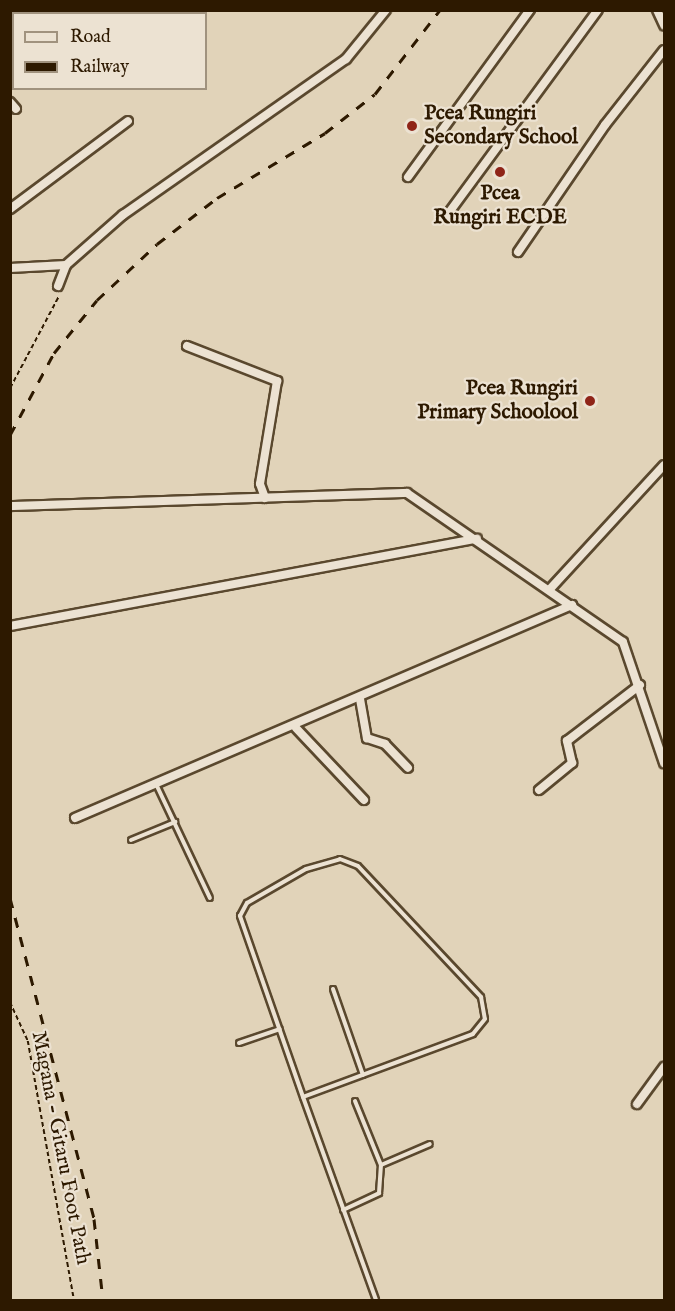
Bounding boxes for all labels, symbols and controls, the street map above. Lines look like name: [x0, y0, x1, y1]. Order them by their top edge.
legend: [12, 12, 207, 90]
text: Road: [70, 26, 111, 49]
text: Railway: [70, 56, 129, 79]
place label: Pcea Rungiri Secondary School: [424, 101, 578, 151]
marker: Pcea Rungiri Secondary School: [405, 119, 419, 133]
marker: Pcea Rungiri ECDE: [493, 165, 507, 179]
place label: Pcea Rungiri ECDE: [433, 181, 567, 231]
place label: Pcea Rungiri Primary Schoolool: [417, 376, 578, 426]
marker: Pcea Rungiri Primary Schoolool: [583, 394, 597, 408]
street label: Magana - Gitaru Foot Path: [25, 1029, 95, 1267]

